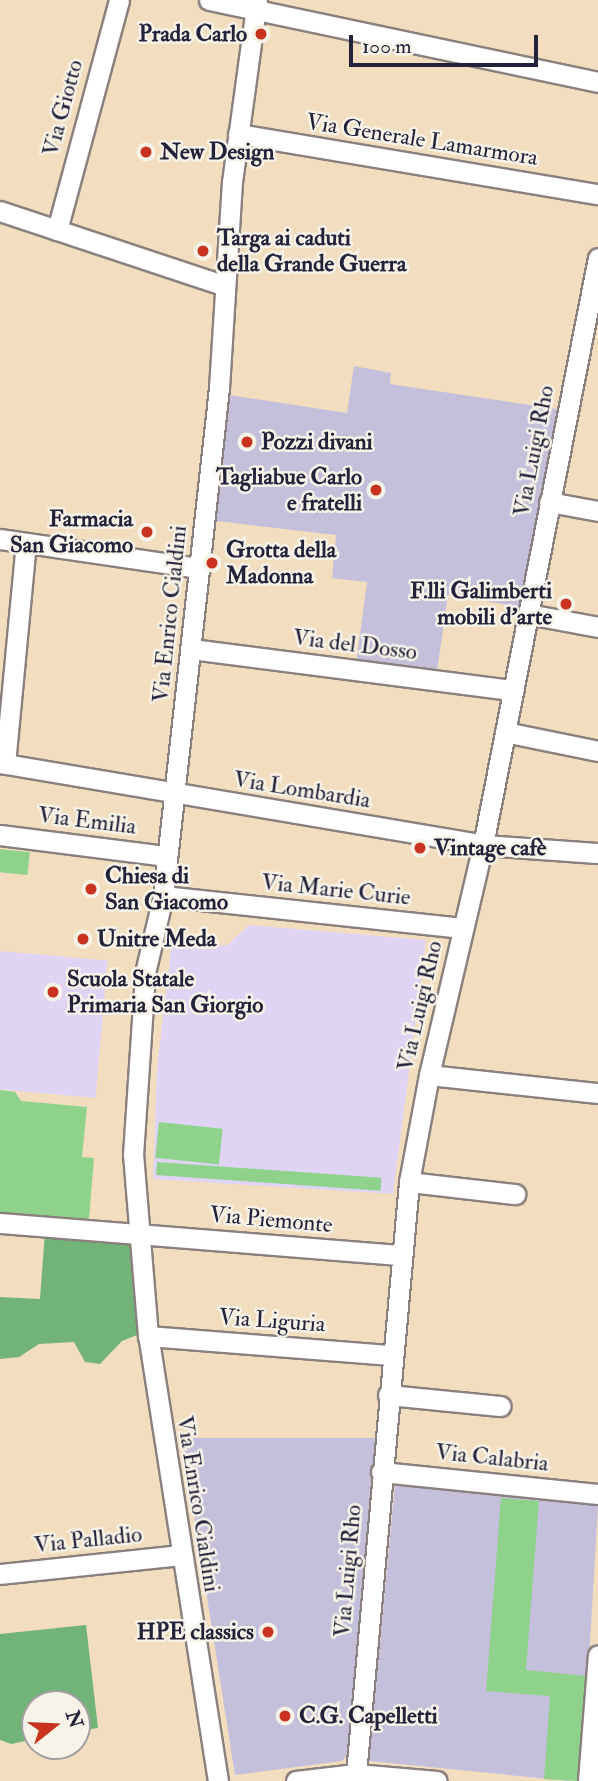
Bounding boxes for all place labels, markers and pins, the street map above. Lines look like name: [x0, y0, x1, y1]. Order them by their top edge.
place label: Prada Carlo: [139, 20, 247, 48]
marker: Prada Carlo: [253, 26, 269, 42]
place label: New Design: [160, 138, 274, 166]
marker: New Design: [138, 144, 154, 160]
place label: Targa ai caduti della Grande Guerra: [217, 224, 406, 278]
marker: Targa ai caduti della Grande Guerra: [195, 243, 211, 259]
place label: Pozzi divani: [261, 428, 373, 456]
marker: Pozzi divani: [239, 434, 255, 450]
place label: Tagliabue Carlo e fratelli: [216, 463, 362, 517]
marker: Tagliabue Carlo e fratelli: [368, 482, 384, 498]
place label: Farmacia San Giacomo: [10, 505, 133, 559]
marker: Farmacia San Giacomo: [139, 524, 155, 540]
place label: Grotta della Madonna: [226, 536, 336, 590]
marker: Grotta della Madonna: [204, 555, 220, 571]
place label: F.lli Galimberti mobili d'arte: [410, 577, 552, 631]
marker: F.lli Galimberti mobili d'arte: [558, 596, 574, 612]
place label: Vintage cafè: [434, 834, 546, 862]
marker: Vintage cafè: [412, 840, 428, 856]
place label: Chiesa di San Giacomo: [105, 862, 228, 916]
marker: Chiesa di San Giacomo: [83, 881, 99, 897]
place label: Unitre Meda: [97, 925, 216, 953]
marker: Unitre Meda: [75, 931, 91, 947]
place label: Scuola Statale Primaria San Giorgio: [67, 965, 263, 1019]
marker: Scuola Statale Primaria San Giorgio: [45, 984, 61, 1000]
place label: HPE classics: [137, 1618, 254, 1646]
marker: HPE classics: [260, 1624, 276, 1640]
place label: C.G. Capelletti: [299, 1702, 438, 1730]
marker: C.G. Capelletti: [277, 1708, 293, 1724]

